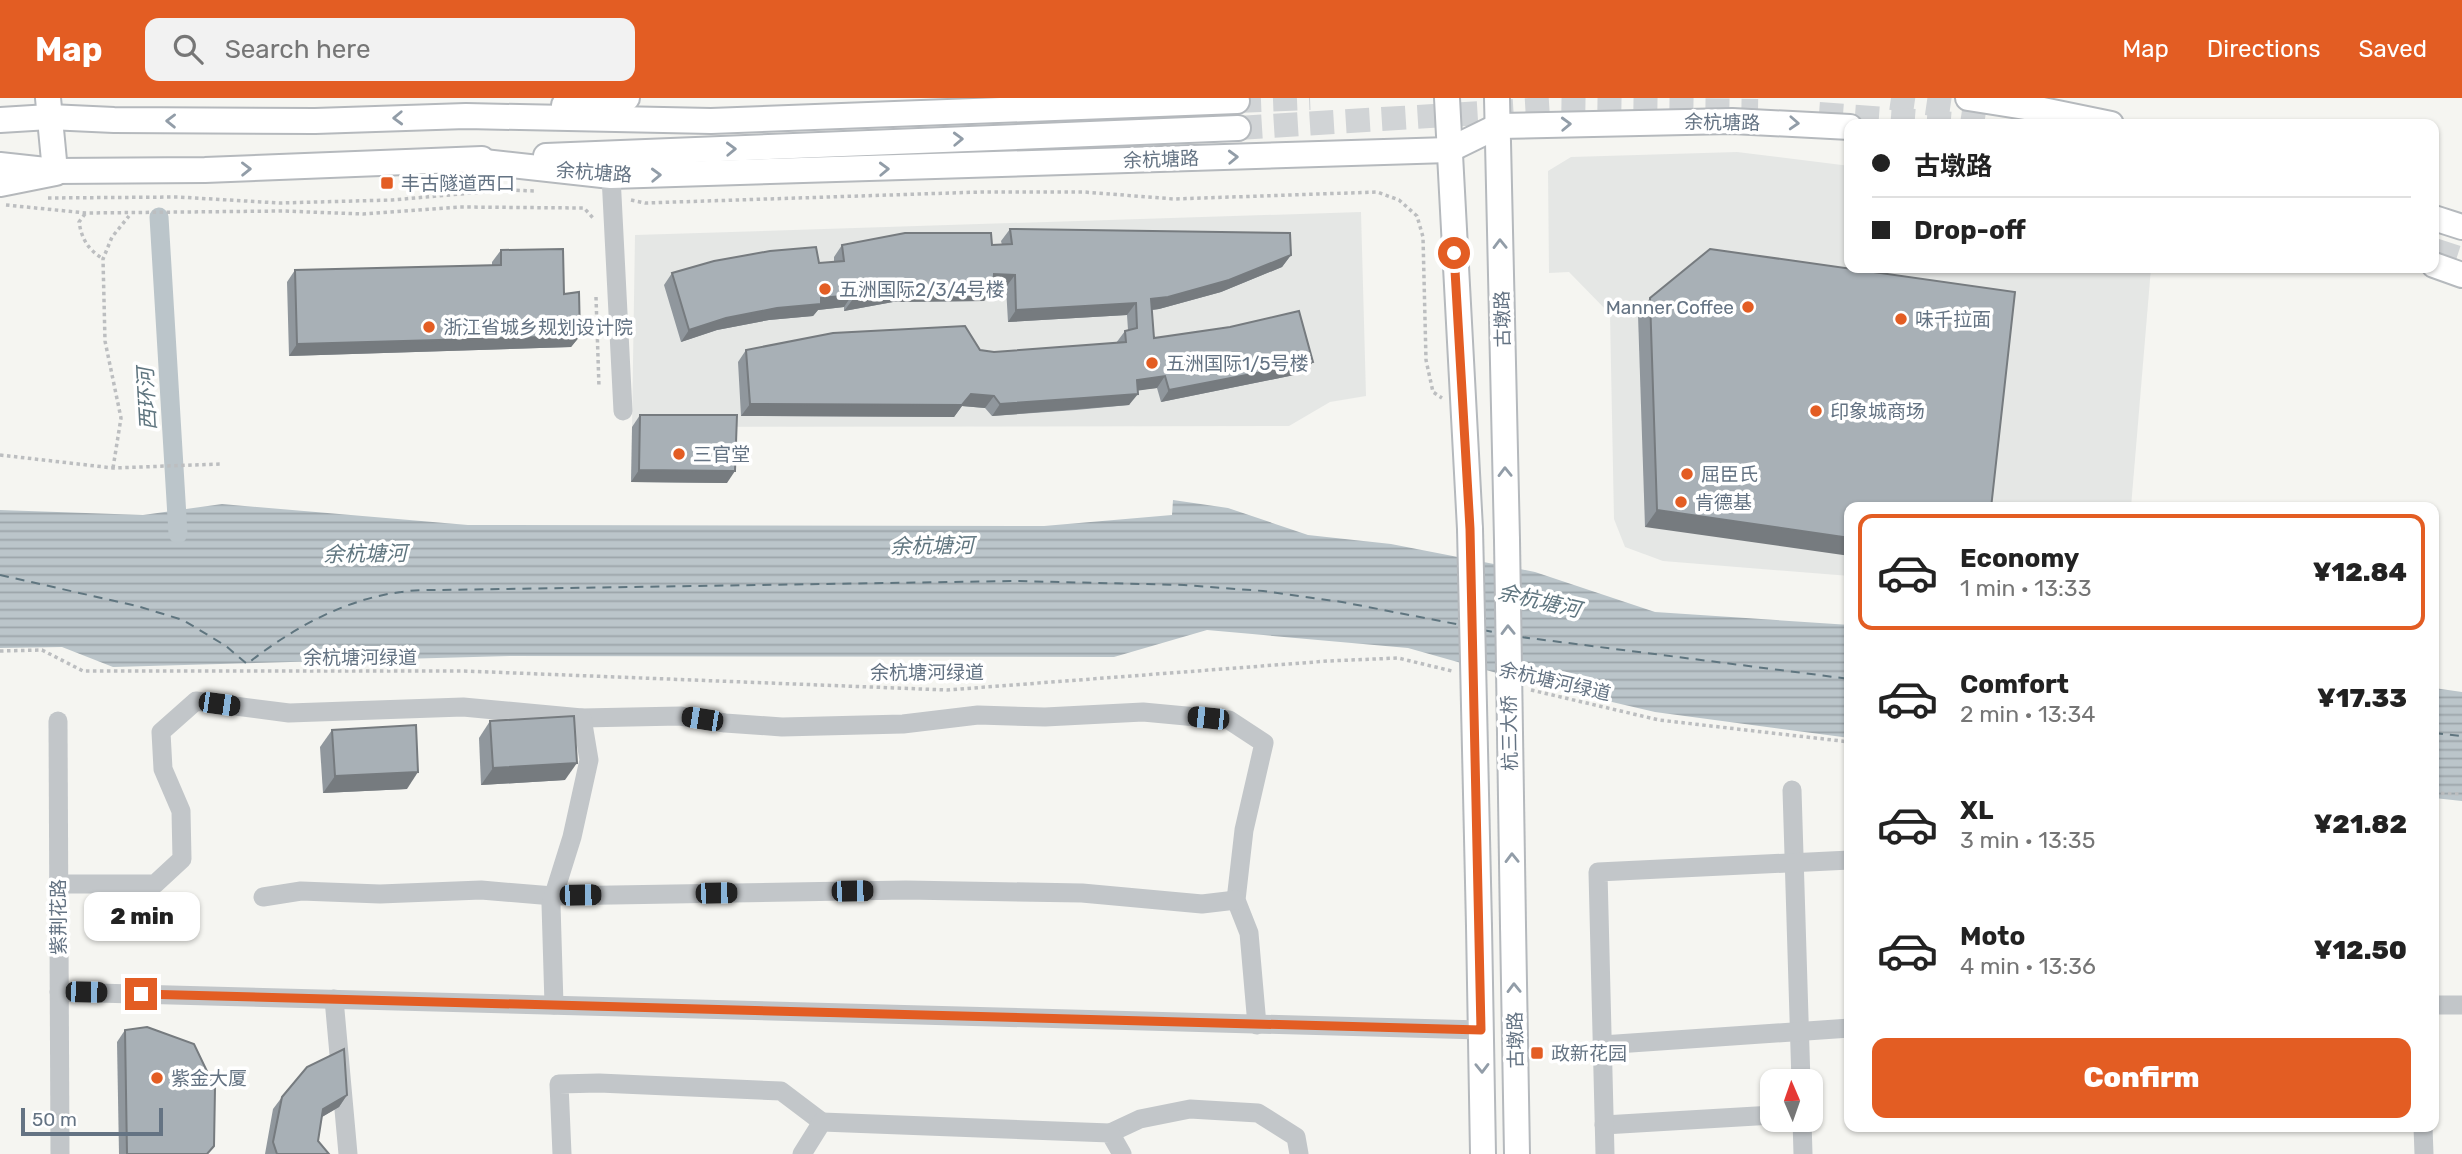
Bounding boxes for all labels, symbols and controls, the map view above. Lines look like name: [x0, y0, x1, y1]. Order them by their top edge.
search box: [145, 18, 635, 81]
text: Map: [35, 30, 103, 69]
icon: search: [169, 30, 207, 68]
text: Search here: [225, 34, 370, 65]
text: Map: [2122, 35, 2169, 63]
text: Directions: [2207, 35, 2320, 63]
text: Saved: [2358, 35, 2427, 63]
one-way arrow: [392, 110, 403, 126]
street label: 余杭塘路: [1684, 110, 1760, 135]
one-way arrow: [165, 113, 176, 128]
one-way arrow: [1561, 116, 1572, 131]
one-way arrow: [1788, 116, 1799, 131]
one-way arrow: [953, 132, 964, 147]
one-way arrow: [725, 141, 736, 156]
street label: 余杭塘路: [1123, 147, 1199, 172]
one-way arrow: [1229, 149, 1239, 165]
text: 古墩路: [1914, 151, 1992, 182]
street label: 余杭塘路: [555, 158, 633, 187]
one-way arrow: [241, 161, 251, 177]
one-way arrow: [879, 161, 889, 177]
one-way arrow: [652, 167, 662, 183]
place label: 丰古隧道西口: [401, 172, 515, 195]
marker: 丰古隧道西口: [379, 175, 395, 191]
text: Drop-off: [1914, 215, 2026, 246]
route start: [1438, 237, 1470, 269]
one-way arrow: [1492, 239, 1508, 249]
place label: 五洲国际2/3/4号楼: [839, 278, 1005, 301]
marker: 五洲国际2/3/4号楼: [817, 281, 833, 297]
street label: 古墩路: [1491, 290, 1514, 348]
place label: Manner Coffee: [1606, 296, 1734, 319]
marker: Manner Coffee: [1740, 299, 1756, 315]
place label: 味千拉面: [1915, 308, 1991, 331]
marker: 味千拉面: [1893, 311, 1909, 327]
place label: 浙江省城乡规划设计院: [443, 316, 633, 339]
marker: 浙江省城乡规划设计院: [421, 319, 437, 335]
place label: 五洲国际1/5号楼: [1166, 352, 1309, 375]
marker: 五洲国际1/5号楼: [1144, 355, 1160, 371]
water label: 西环河: [132, 363, 161, 431]
place label: 印象城商场: [1830, 400, 1925, 423]
marker: 印象城商场: [1808, 403, 1824, 419]
place label: 三官堂: [693, 443, 750, 466]
marker: 三官堂: [671, 446, 687, 462]
place label: 屈臣氏: [1701, 463, 1758, 486]
one-way arrow: [1497, 466, 1513, 477]
marker: 屈臣氏: [1679, 466, 1695, 482]
place label: 肯德基: [1695, 491, 1752, 514]
marker: 肯德基: [1673, 494, 1689, 510]
water label: 余杭塘河: [890, 532, 978, 559]
water label: 余杭塘河: [323, 540, 411, 567]
icon: car: [1876, 541, 1939, 604]
text: Economy: [1960, 543, 2079, 574]
text: ¥12.84: [2313, 557, 2407, 588]
text: 1 min · 13:33: [1960, 574, 2092, 602]
water label: 余杭塘河: [1495, 579, 1587, 623]
one-way arrow: [1500, 624, 1516, 635]
street label: 余杭塘河绿道: [303, 646, 417, 669]
street label: 余杭塘河绿道: [1497, 657, 1613, 706]
street label: 余杭塘河绿道: [870, 661, 984, 684]
icon: car: [1876, 667, 1939, 730]
text: Comfort: [1960, 669, 2069, 700]
text: ¥17.33: [2317, 683, 2407, 714]
car: [197, 691, 242, 717]
street label: 杭三大桥: [1497, 695, 1522, 771]
text: 2 min · 13:34: [1960, 700, 2096, 728]
car: [680, 705, 725, 733]
car: [1187, 705, 1230, 731]
icon: car: [1876, 793, 1939, 856]
text: XL: [1960, 795, 1993, 826]
text: ¥21.82: [2314, 809, 2407, 840]
text: 3 min · 13:35: [1960, 826, 2095, 854]
one-way arrow: [1504, 852, 1519, 863]
street label: 紫荆花路: [47, 879, 70, 955]
car: [831, 880, 874, 902]
car: [695, 882, 738, 904]
car: [559, 884, 602, 906]
callout: 2 min: [83, 892, 199, 942]
text: 2 min: [110, 902, 174, 930]
icon: car: [1876, 919, 1939, 982]
text: Moto: [1960, 921, 2025, 952]
text: ¥12.50: [2314, 935, 2407, 966]
text: 4 min · 13:36: [1960, 952, 2096, 980]
route end: [125, 978, 157, 1010]
car: [65, 981, 108, 1003]
one-way arrow: [1506, 982, 1522, 993]
street label: 古墩路: [1504, 1011, 1527, 1069]
button: Confirm: [1872, 1038, 2411, 1118]
place label: 政新花园: [1551, 1042, 1627, 1065]
marker: 政新花园: [1529, 1045, 1545, 1061]
one-way arrow: [1474, 1063, 1489, 1074]
place label: 紫金大厦: [171, 1067, 247, 1090]
north arrow: [1760, 1069, 1824, 1132]
map controls: [1760, 1069, 1823, 1132]
marker: 紫金大厦: [149, 1070, 165, 1086]
scale bar: [21, 1105, 163, 1137]
text: 50 m: [32, 1108, 77, 1131]

